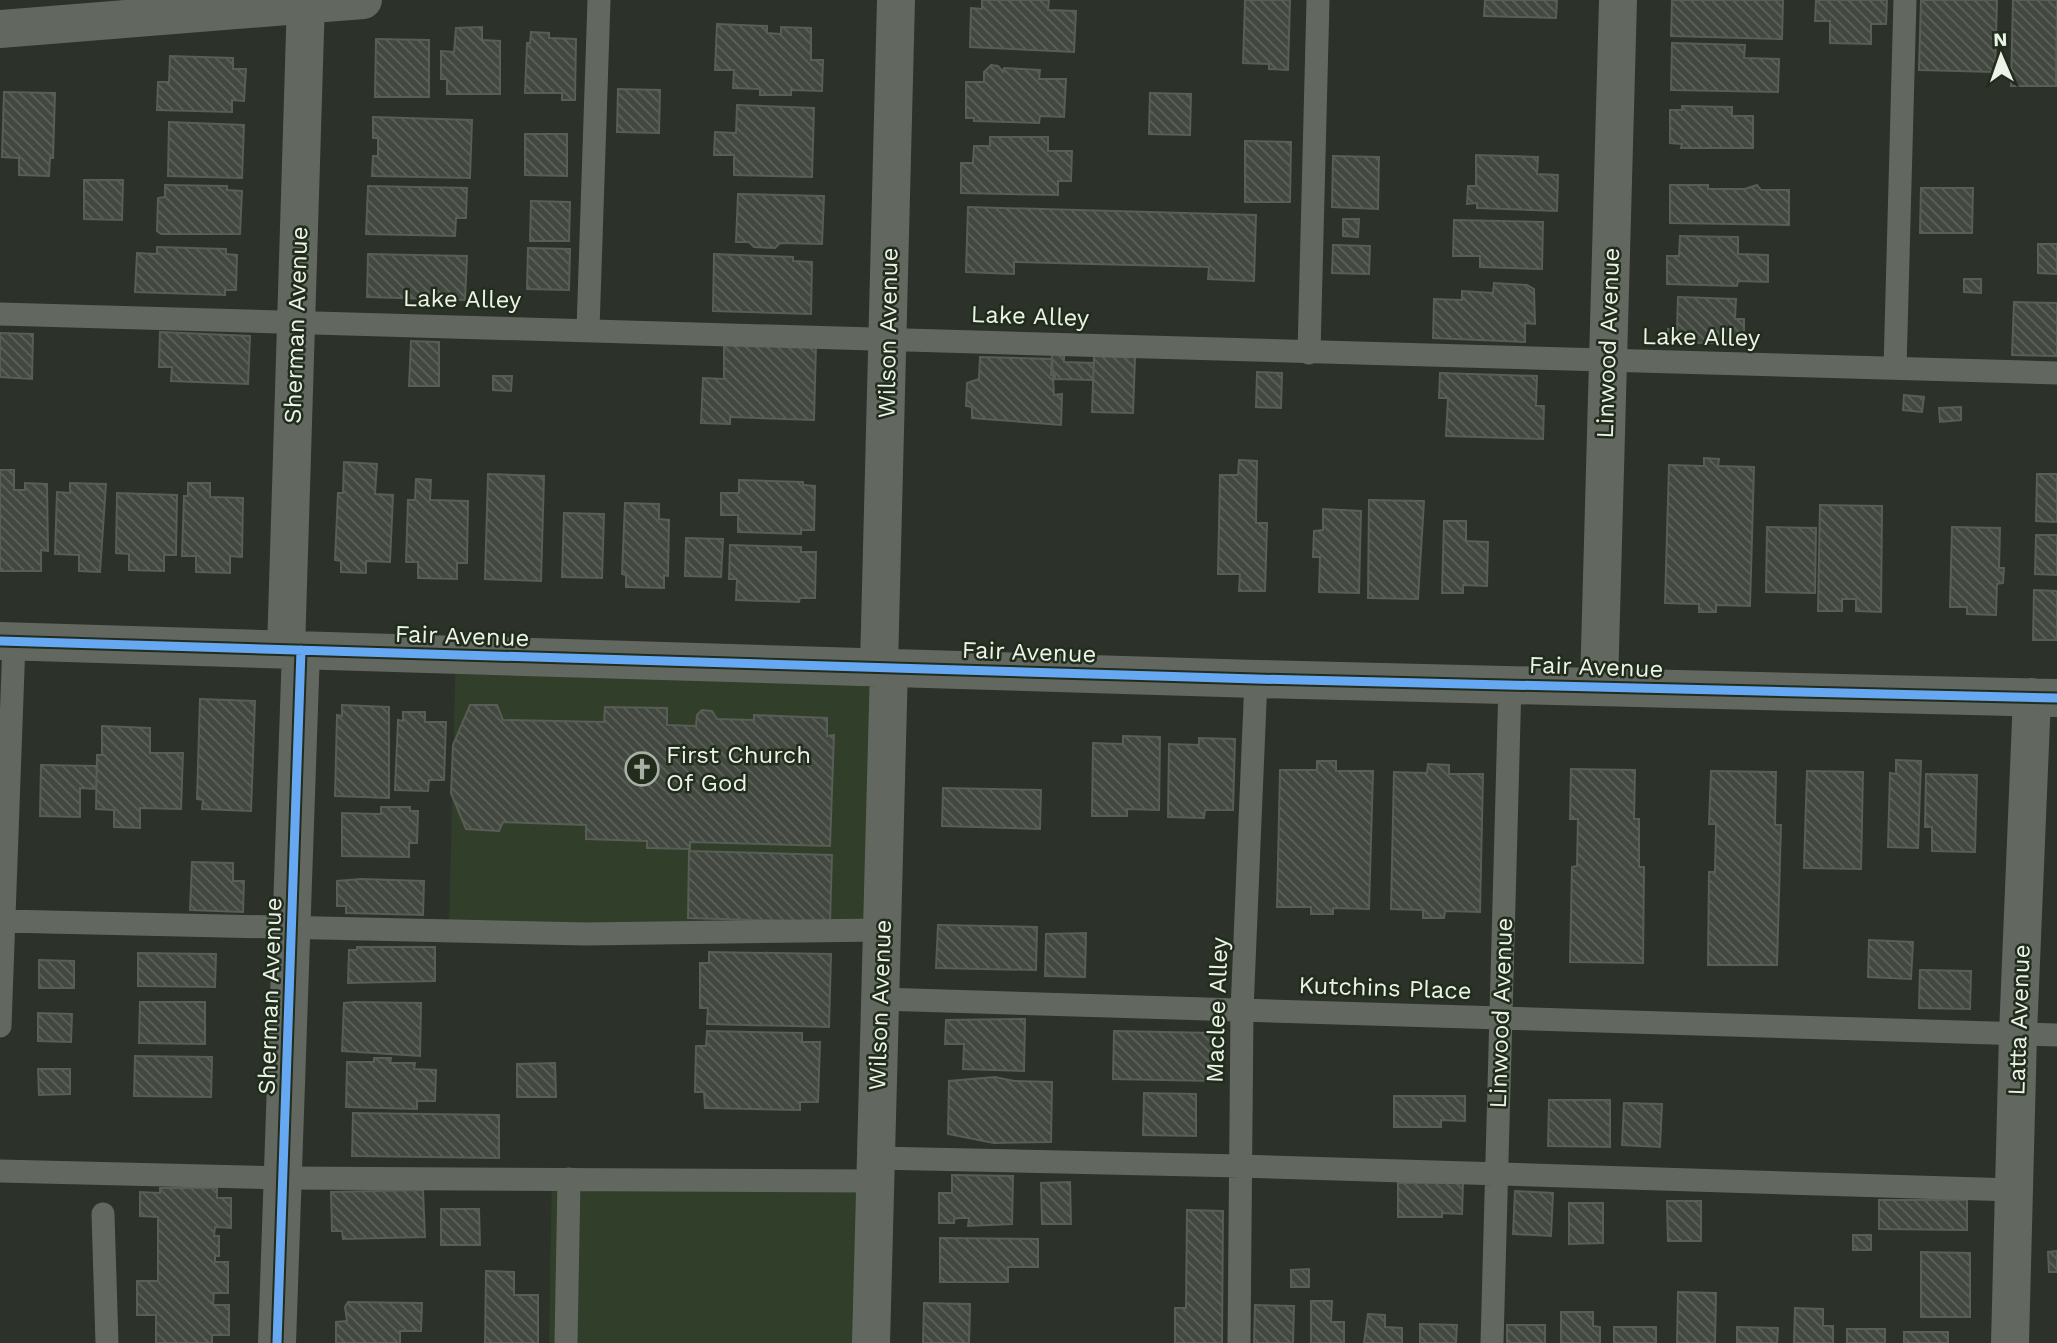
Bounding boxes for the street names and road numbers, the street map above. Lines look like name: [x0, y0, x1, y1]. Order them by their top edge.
street label: Sherman Avenue: [279, 226, 313, 424]
street label: Wilson Avenue: [873, 247, 903, 419]
street label: Linwood Avenue: [1591, 247, 1625, 439]
street label: Lake Alley: [403, 284, 522, 314]
street label: Lake Alley: [970, 300, 1090, 332]
street label: Lake Alley: [1642, 322, 1761, 352]
street label: Fair Avenue: [394, 620, 530, 652]
street label: Fair Avenue: [961, 636, 1097, 668]
street label: Fair Avenue: [1528, 651, 1664, 683]
street label: Sherman Avenue: [253, 897, 287, 1095]
street label: Linwood Avenue: [1484, 917, 1518, 1109]
street label: Wilson Avenue: [863, 919, 897, 1091]
street label: Maclee Alley: [1200, 936, 1234, 1083]
street label: Latta Avenue: [2002, 944, 2036, 1096]
street label: Kutchins Place: [1298, 971, 1472, 1005]

